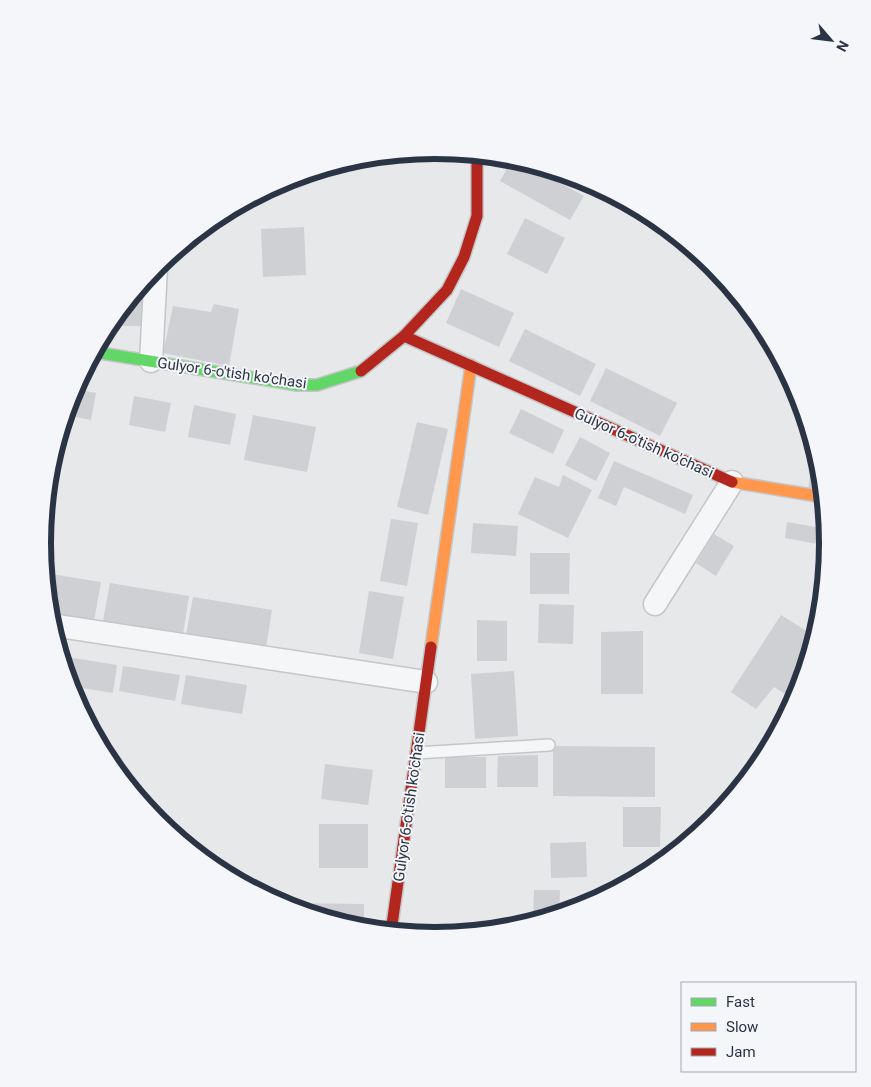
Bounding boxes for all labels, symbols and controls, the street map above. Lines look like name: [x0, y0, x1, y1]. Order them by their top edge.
north arrow: [806, 15, 856, 65]
text: N: [833, 38, 852, 54]
street label: Gulyor 6-o'tish ko'chasi: [156, 354, 308, 392]
street label: Gulyor 6-o'tish ko'chasi: [572, 404, 716, 482]
street label: Gulyor 6-o'tish ko'chasi: [390, 731, 428, 883]
legend: [681, 982, 856, 1072]
text: Fast: [726, 993, 755, 1011]
text: Slow: [726, 1018, 758, 1036]
text: Jam: [726, 1043, 756, 1061]

